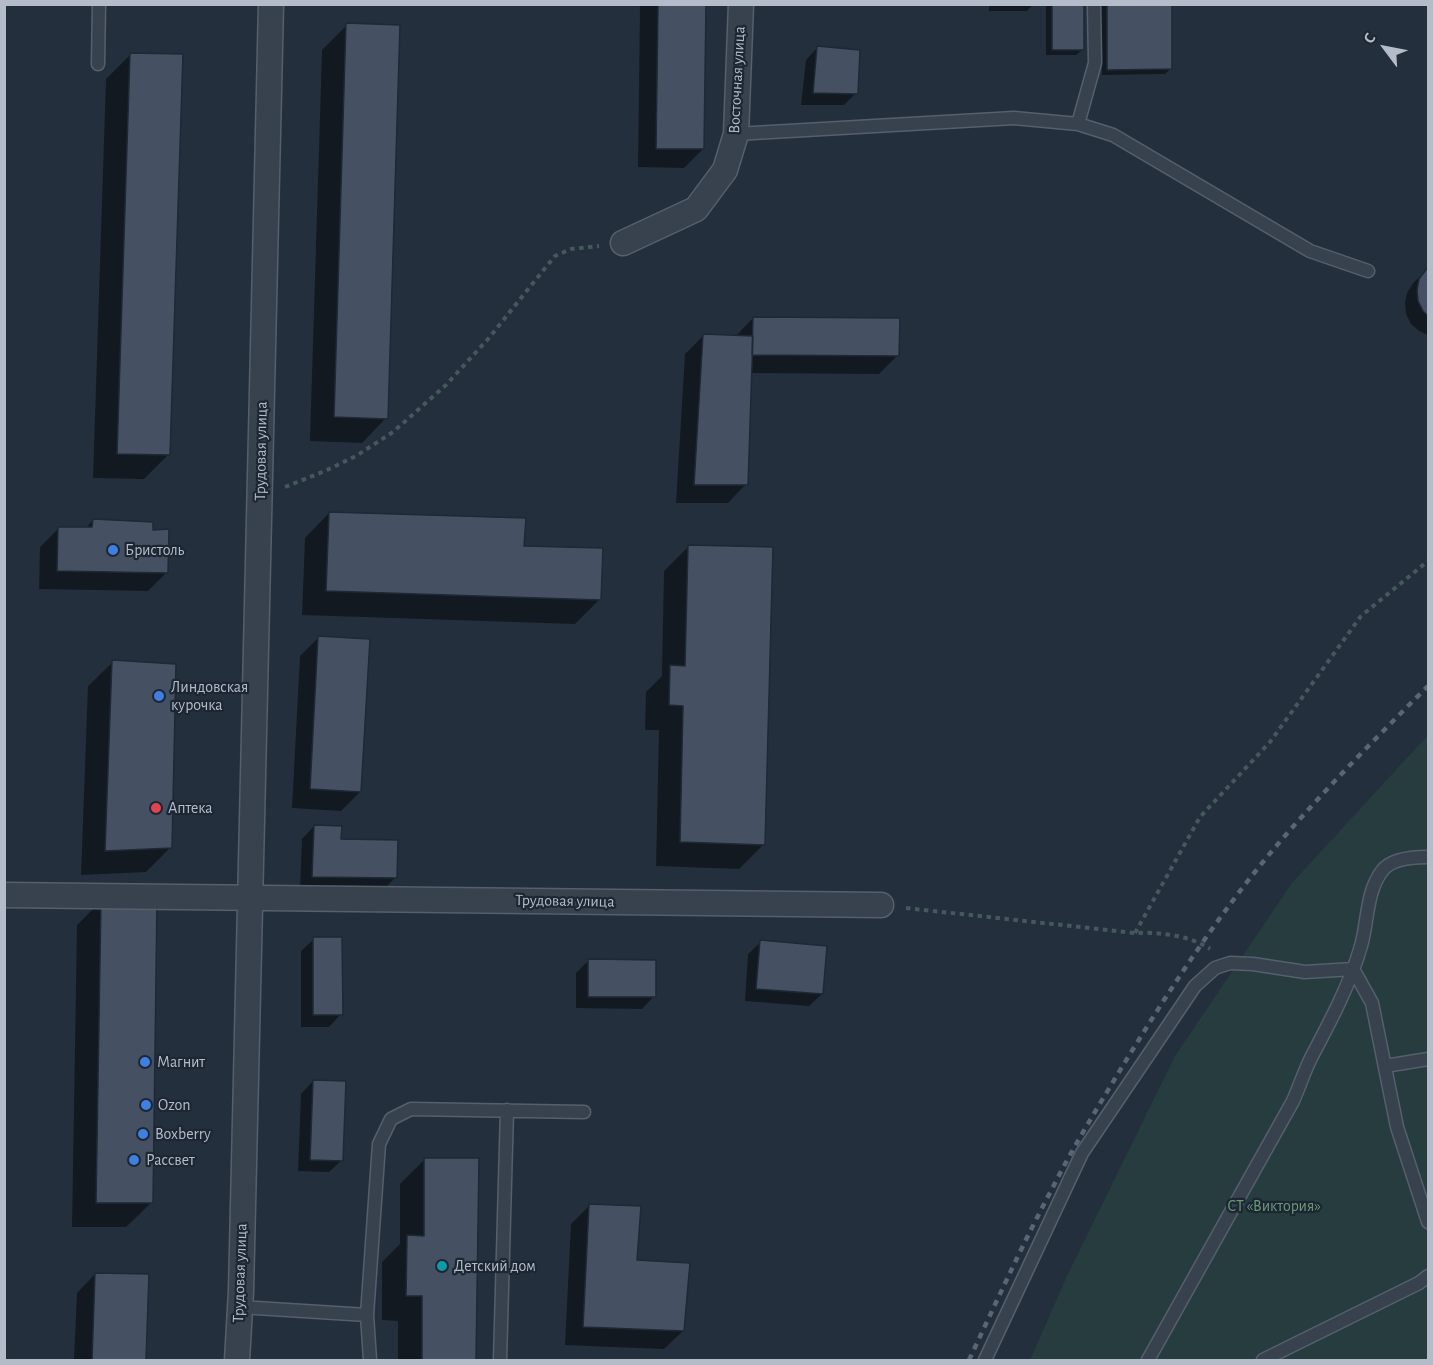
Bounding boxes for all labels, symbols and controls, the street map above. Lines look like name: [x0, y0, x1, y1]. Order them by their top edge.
north arrow: [1355, 18, 1415, 78]
street label: Восточная улица: [725, 26, 749, 134]
text: С: [1361, 30, 1379, 46]
street label: Трудовая улица: [251, 401, 271, 501]
place label: Бристоль: [125, 540, 184, 560]
marker: Бристоль: [106, 543, 120, 557]
place label: Линдовская курочка: [171, 677, 248, 715]
marker: Линдовская курочка: [152, 689, 166, 703]
place label: Аптека: [168, 798, 213, 818]
marker: Аптека: [149, 801, 163, 815]
street label: Трудовая улица: [515, 891, 615, 911]
place label: Магнит: [157, 1052, 205, 1072]
marker: Магнит: [138, 1055, 152, 1069]
place label: Ozon: [158, 1095, 190, 1115]
marker: Ozon: [139, 1098, 153, 1112]
place label: Boxberry: [155, 1124, 211, 1144]
marker: Boxberry: [136, 1127, 150, 1141]
place label: Рассвет: [146, 1150, 195, 1170]
marker: Рассвет: [127, 1153, 141, 1167]
park label: СТ «Виктория»: [1227, 1196, 1321, 1216]
street label: Трудовая улица: [229, 1223, 251, 1323]
place label: Детский дом: [454, 1256, 536, 1276]
marker: Детский дом: [435, 1259, 449, 1273]

